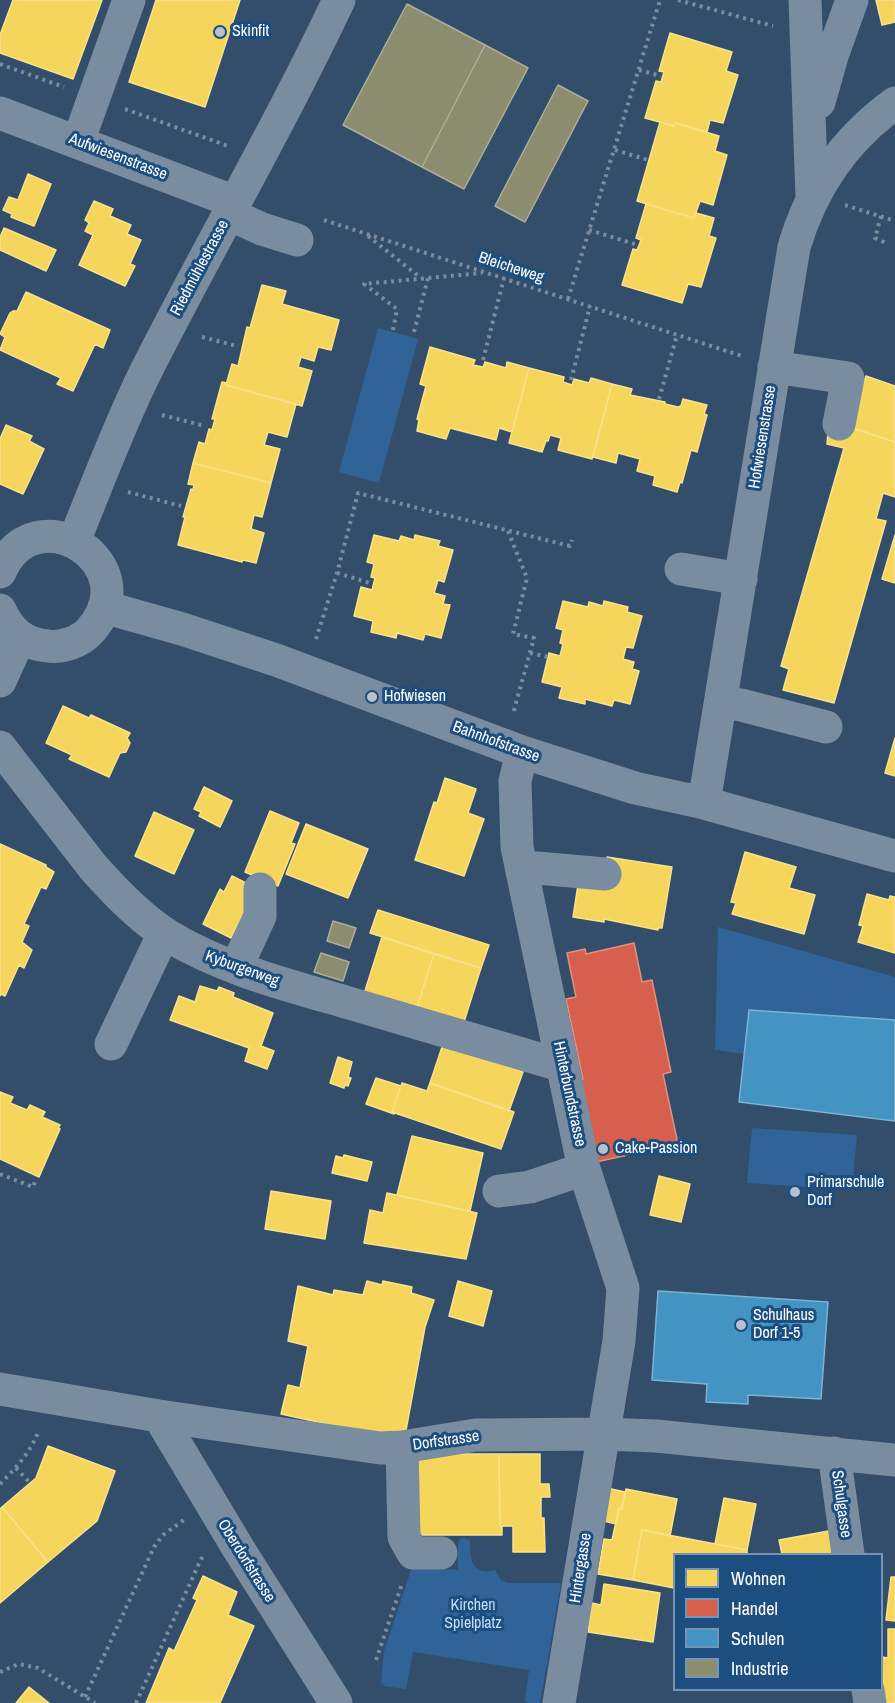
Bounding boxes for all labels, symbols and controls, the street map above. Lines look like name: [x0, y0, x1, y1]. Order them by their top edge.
place label: Skinfit: [232, 22, 269, 42]
marker: Skinfit: [213, 25, 227, 39]
street label: Aufwiesenstrasse: [66, 129, 170, 185]
street label: Riedmühlestrasse: [167, 217, 233, 319]
street label: Bleicheweg: [476, 248, 546, 288]
street label: Hofwiesenstrasse: [745, 384, 781, 490]
place label: Hofwiesen: [384, 687, 446, 707]
marker: Hofwiesen: [365, 690, 379, 704]
street label: Bahnhofstrasse: [450, 717, 542, 767]
street label: Kyburgerweg: [202, 947, 282, 991]
street label: Hinterbundstrasse: [548, 1040, 590, 1148]
place label: Cake-Passion: [615, 1139, 697, 1159]
marker: Cake-Passion: [596, 1142, 610, 1156]
place label: Primarschule Dorf: [807, 1173, 884, 1211]
marker: Primarschule Dorf: [788, 1185, 802, 1199]
place label: Schulhaus Dorf 1-5: [753, 1306, 814, 1344]
marker: Schulhaus Dorf 1-5: [734, 1318, 748, 1332]
street label: Dorfstrasse: [411, 1427, 481, 1455]
street label: Schulgasse: [827, 1469, 855, 1539]
street label: Oberdorfstrasse: [213, 1516, 279, 1606]
street label: Hintergasse: [566, 1532, 596, 1604]
legend: [673, 1553, 883, 1691]
text: Wohnen: [731, 1566, 786, 1591]
park label: Kirchen Spielplatz: [444, 1596, 502, 1634]
text: Handel: [731, 1596, 778, 1621]
text: Schulen: [731, 1626, 784, 1651]
text: Industrie: [731, 1656, 788, 1681]

